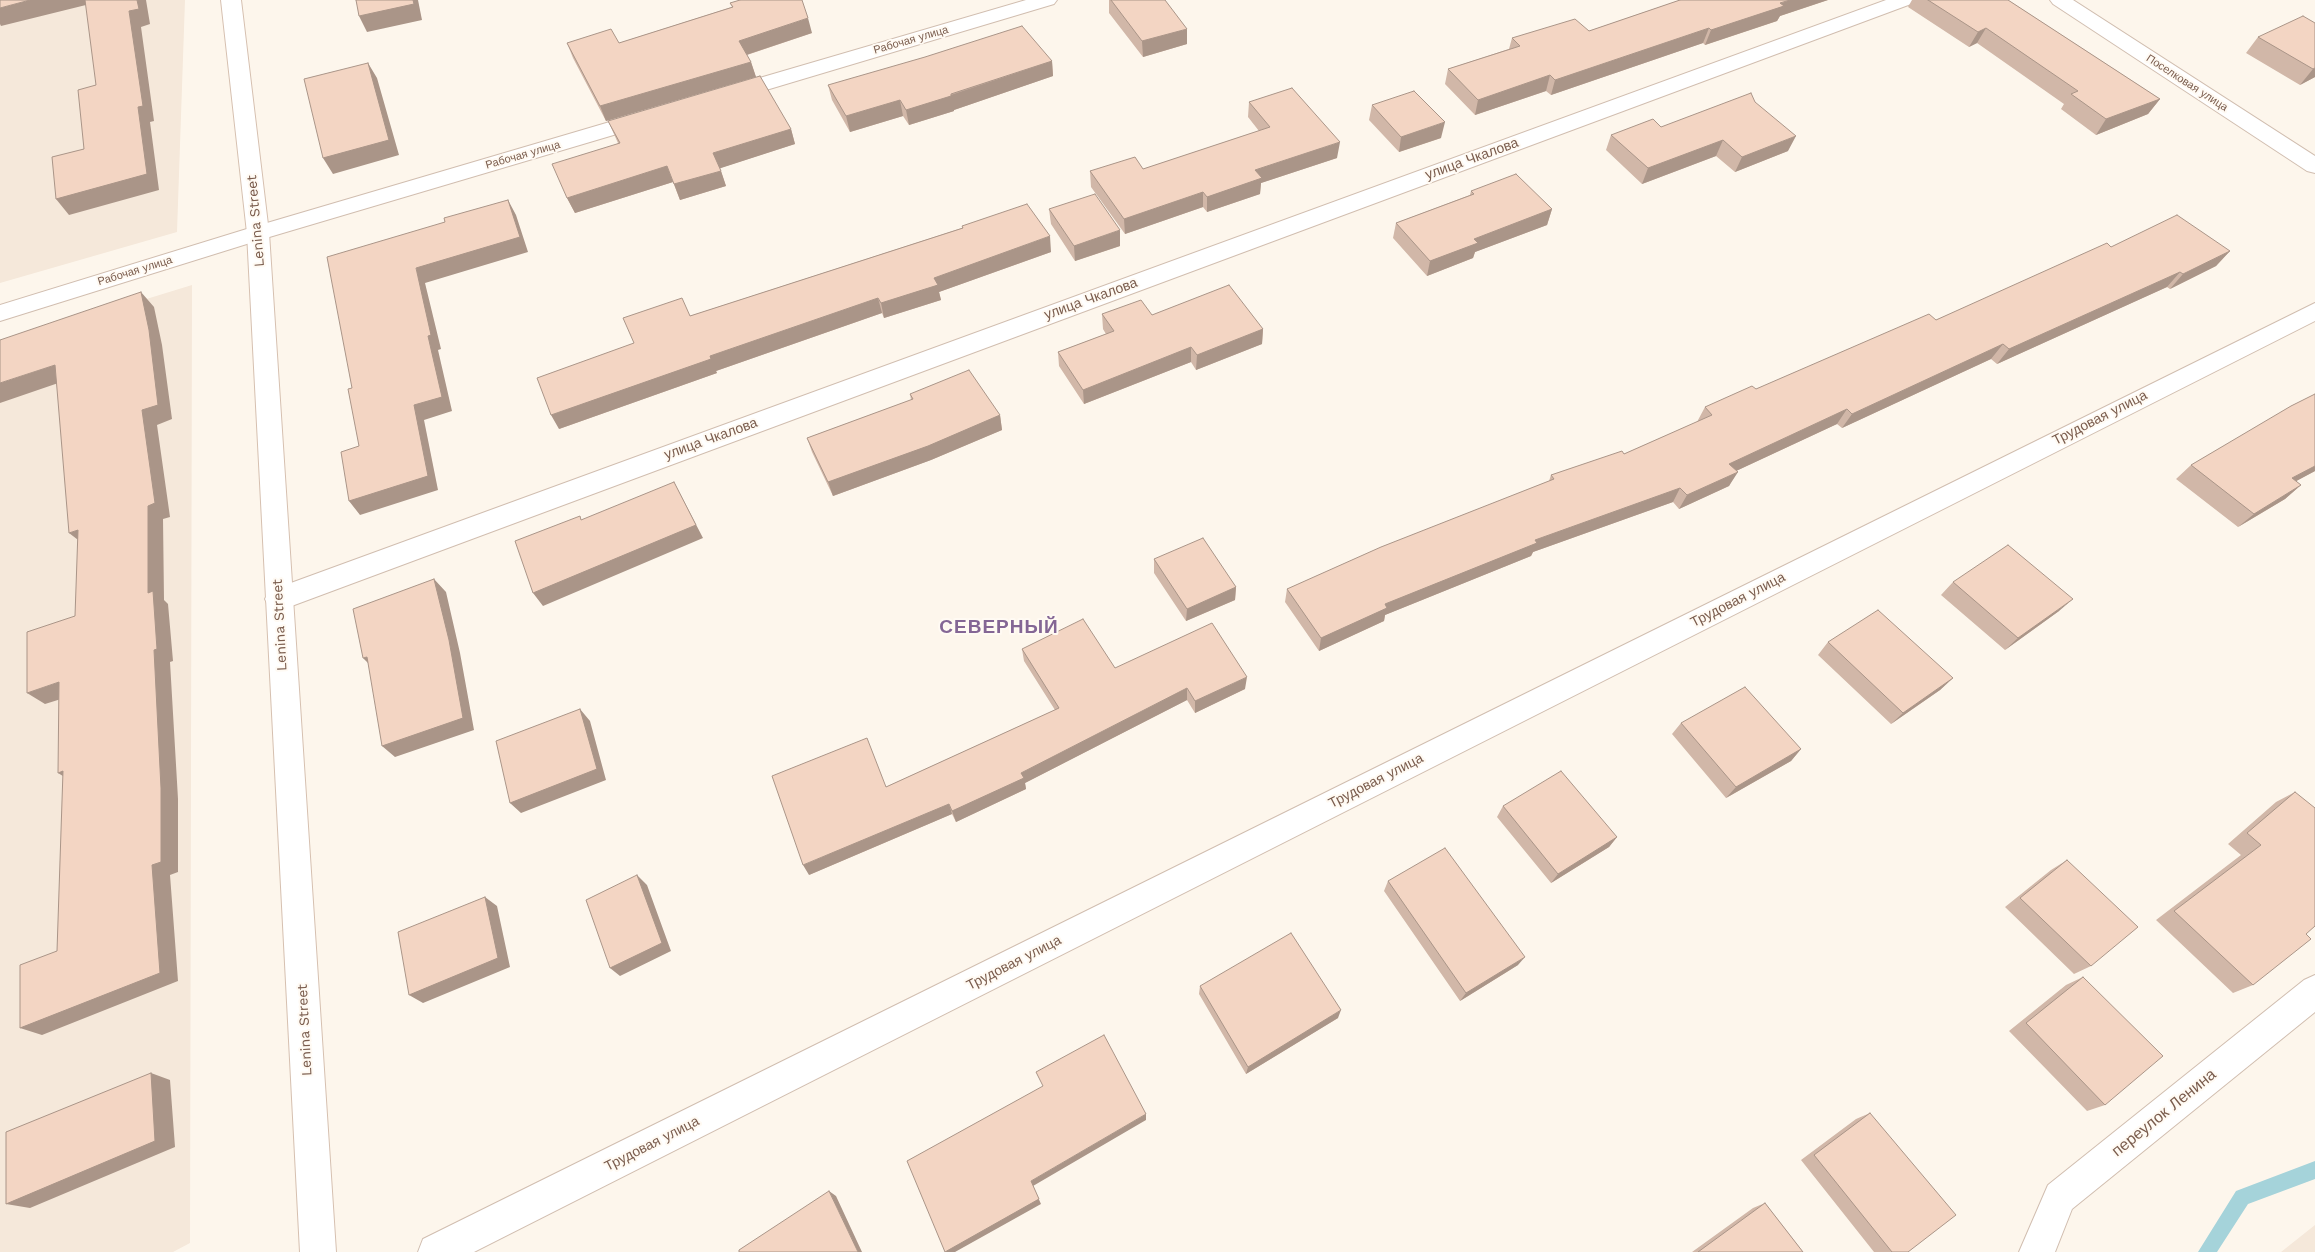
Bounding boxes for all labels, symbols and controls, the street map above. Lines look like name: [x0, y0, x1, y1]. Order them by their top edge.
street label: Рабочая улица: [872, 23, 950, 57]
street label: Поселковая улица: [2144, 52, 2230, 114]
street label: улица Чкалова: [1423, 134, 1521, 184]
street label: Рабочая улица: [484, 138, 562, 172]
street label: Lenina Street: [244, 174, 268, 268]
street label: Рабочая улица: [96, 253, 174, 289]
street label: улица Чкалова: [1042, 274, 1140, 324]
street label: Трудовая улица: [2050, 387, 2150, 449]
street label: улица Чкалова: [662, 414, 760, 464]
street label: Трудовая улица: [1688, 569, 1788, 631]
street label: Lenina Street: [269, 579, 291, 671]
district label: СЕВЕРНЫЙ: [938, 616, 1060, 638]
street label: Трудовая улица: [1326, 750, 1426, 812]
street label: Трудовая улица: [964, 932, 1064, 994]
street label: Lenina Street: [294, 984, 316, 1076]
street label: переулок Ленина: [2108, 1065, 2220, 1161]
street label: Трудовая улица: [602, 1113, 702, 1175]

